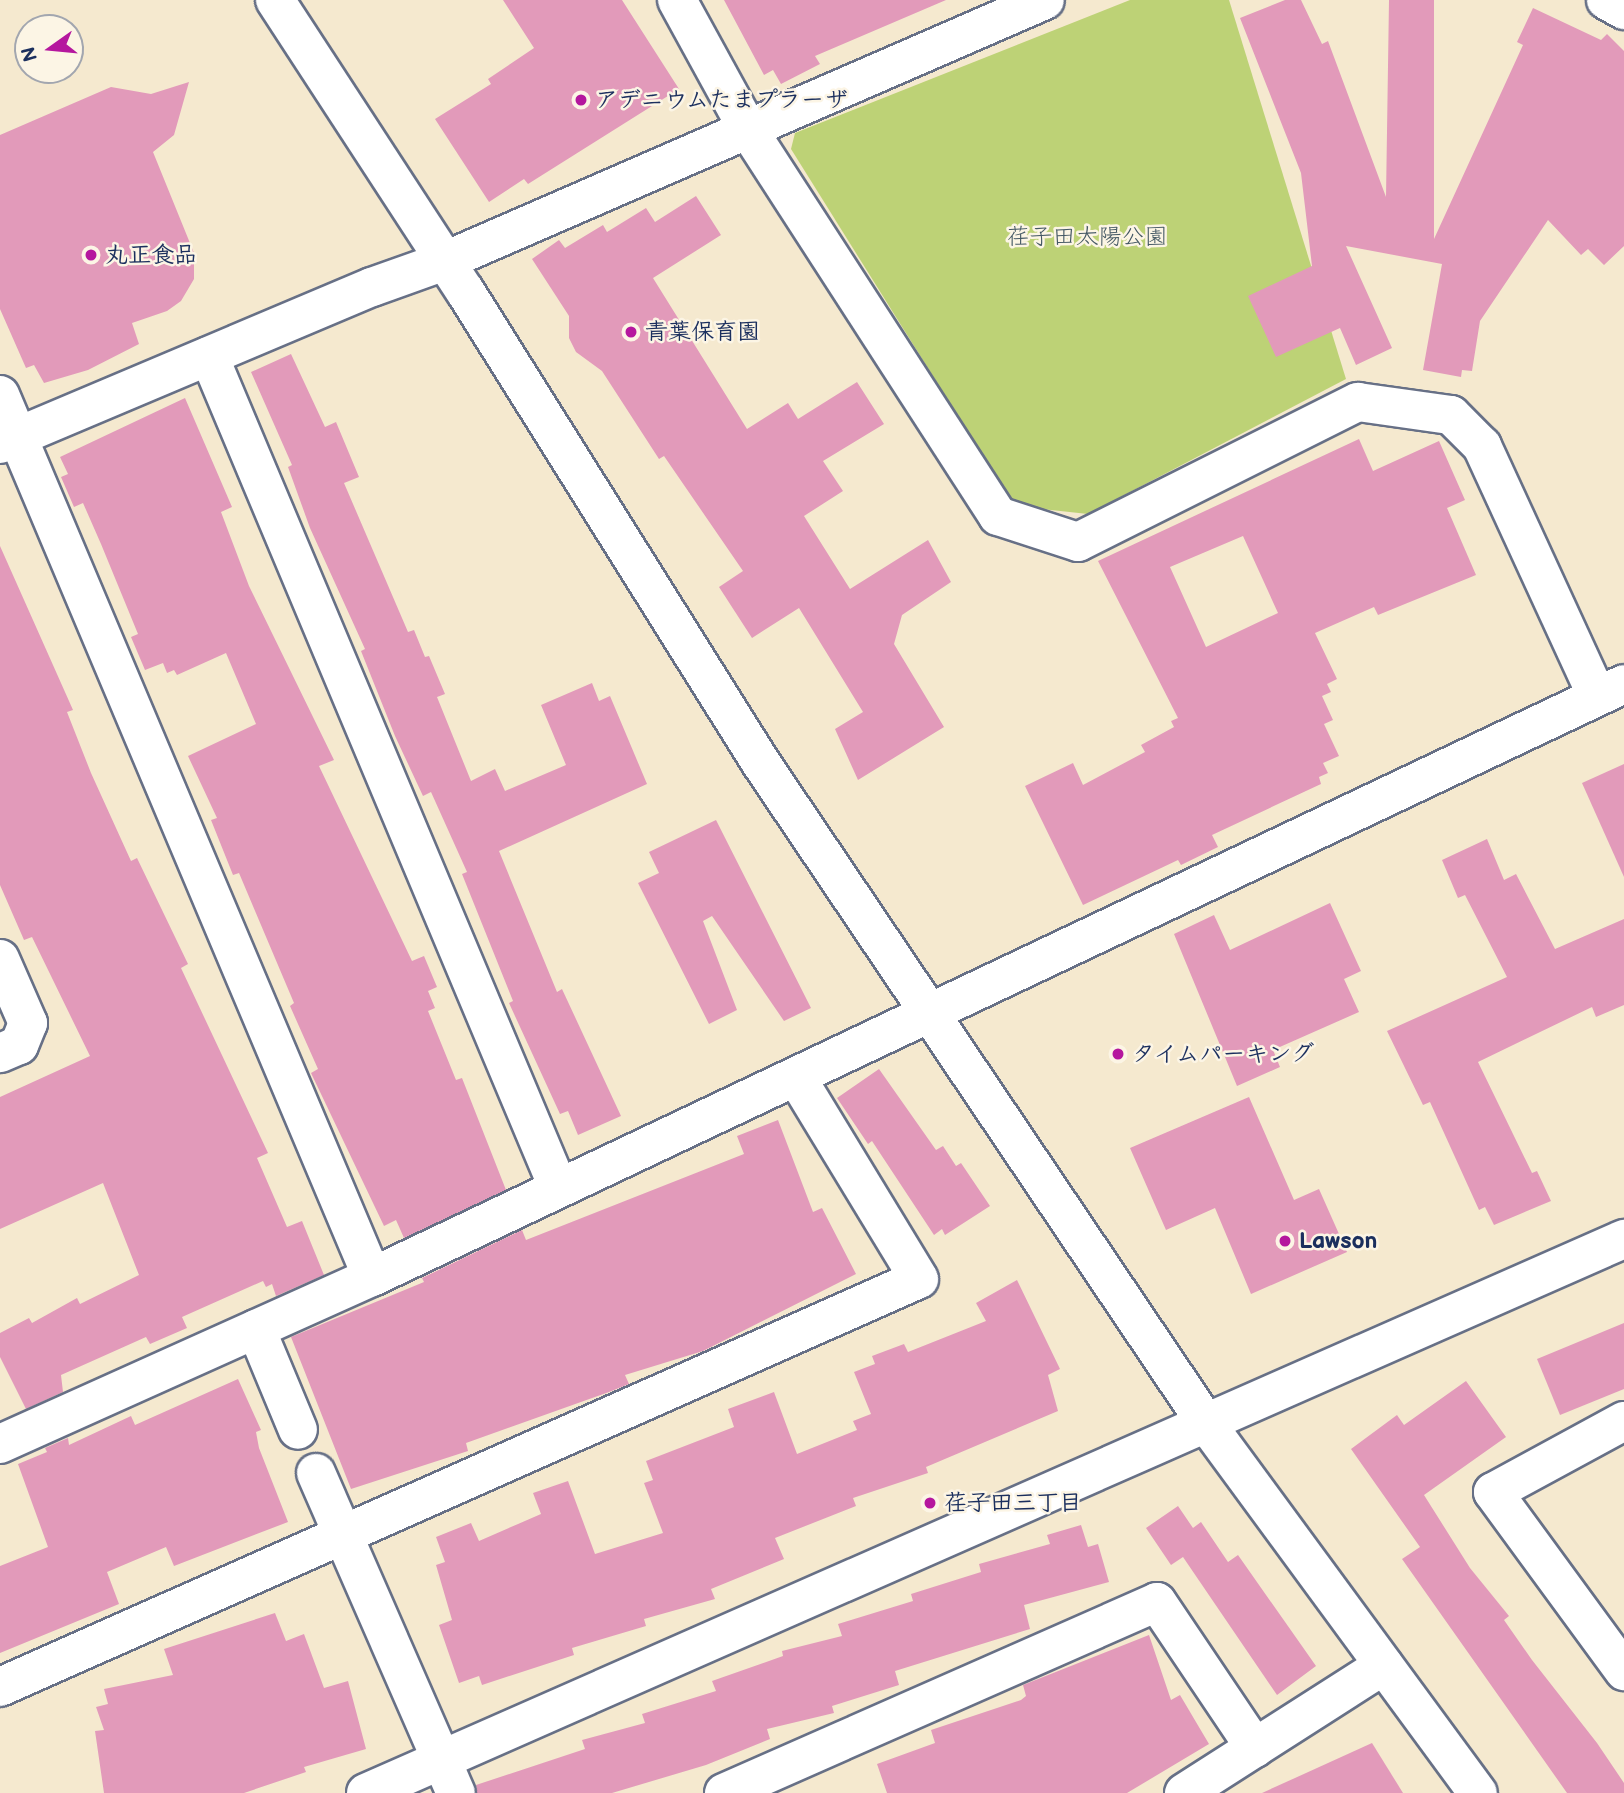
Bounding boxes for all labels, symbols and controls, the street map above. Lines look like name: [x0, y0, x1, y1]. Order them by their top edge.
north arrow: [14, 14, 84, 84]
text: N: [17, 44, 43, 64]
place label: アデニウムたまプラーザ: [595, 86, 848, 114]
marker: アデニウムたまプラーザ: [573, 92, 589, 108]
park label: 荏子田太陽公園: [1007, 223, 1167, 251]
place label: 丸正食品: [105, 241, 197, 269]
marker: 丸正食品: [83, 247, 99, 263]
place label: 青葉保育園: [645, 318, 760, 346]
marker: 青葉保育園: [623, 324, 639, 340]
place label: タイムパーキング: [1132, 1040, 1316, 1068]
marker: タイムパーキング: [1110, 1046, 1126, 1062]
place label: Lawson: [1299, 1227, 1377, 1255]
marker: Lawson: [1277, 1233, 1293, 1249]
place label: 荏子田三丁目: [944, 1489, 1082, 1517]
marker: 荏子田三丁目: [922, 1495, 938, 1511]

